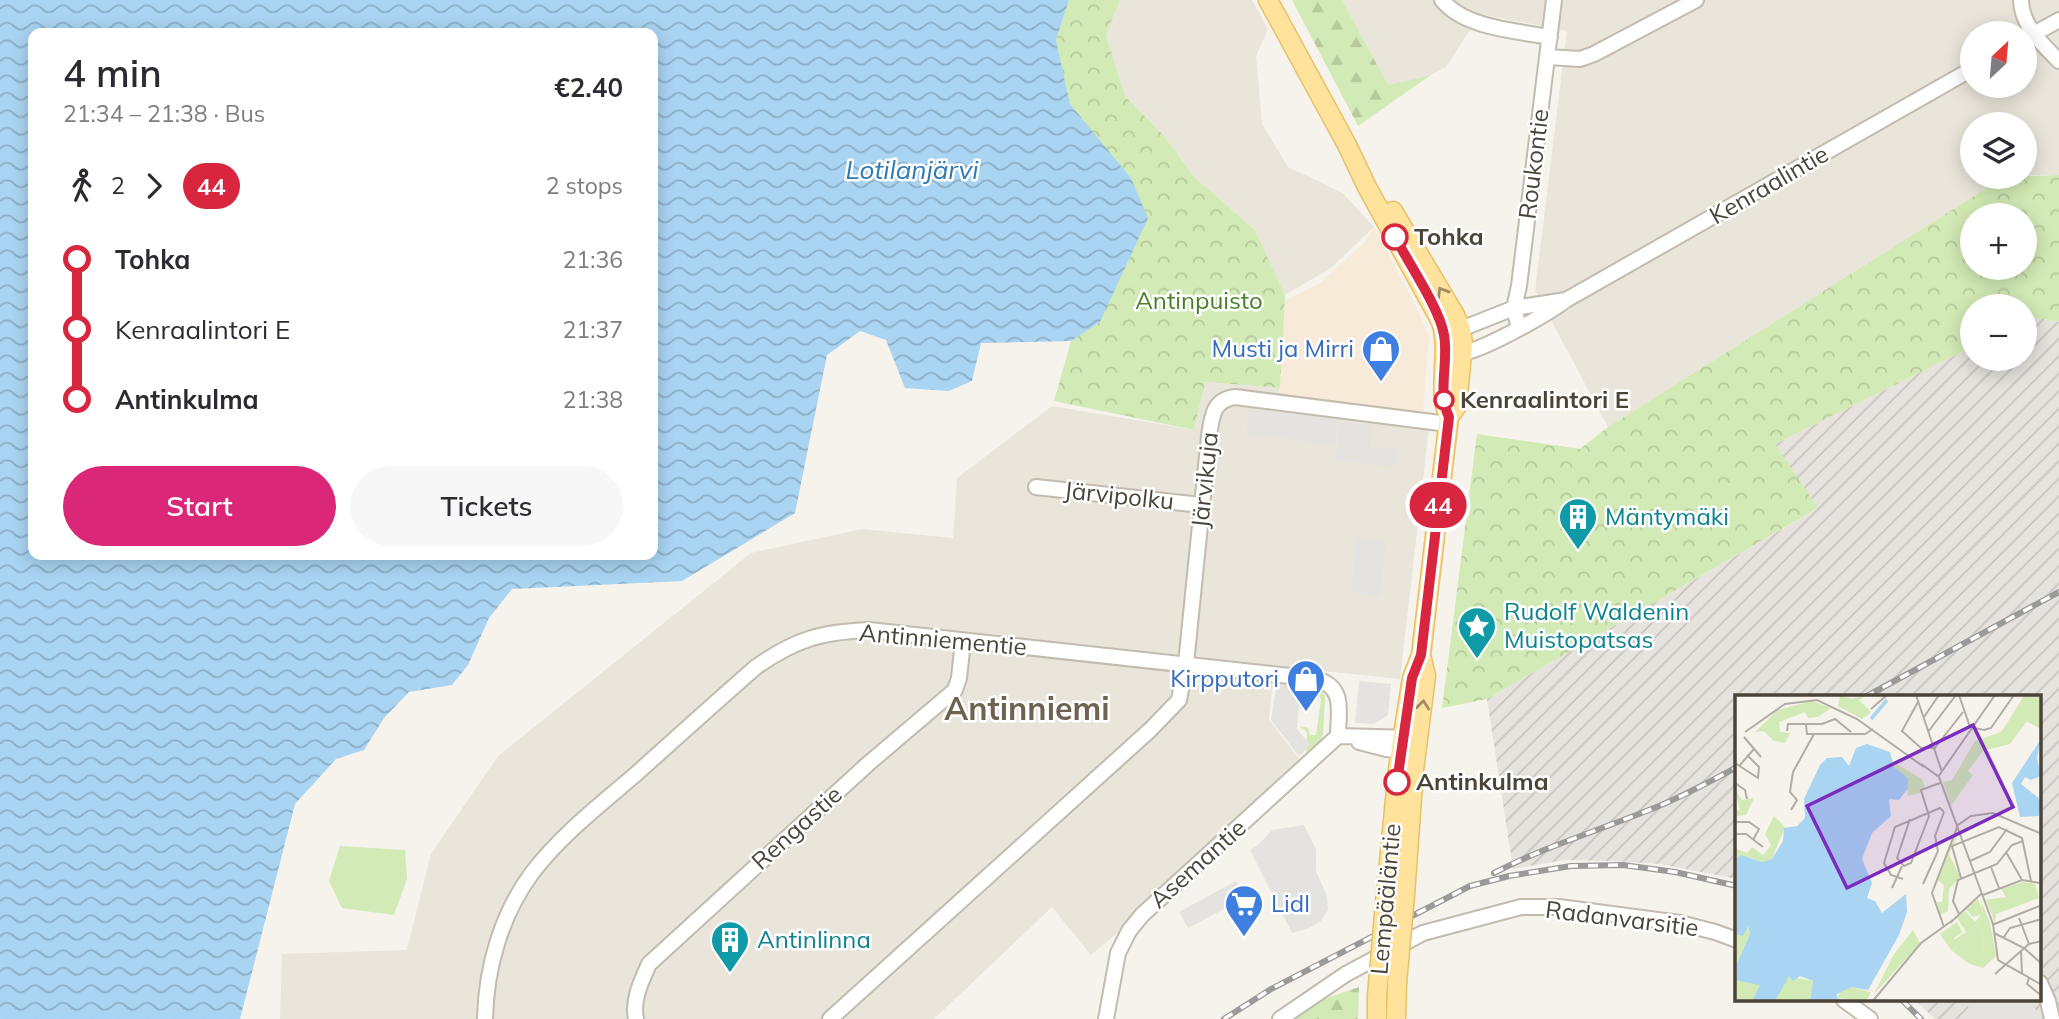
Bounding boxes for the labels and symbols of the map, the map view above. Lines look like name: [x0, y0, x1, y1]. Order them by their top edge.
north arrow: [1960, 21, 2037, 98]
street label: Roukontie: [1511, 107, 1555, 221]
street label: Kenraalintie: [1704, 138, 1833, 230]
water label: Lotilanjärvi: [845, 153, 979, 186]
place label: Tohka: [1414, 221, 1484, 251]
marker: Tohka: [1382, 224, 1408, 250]
park label: Antinpuisto: [1135, 285, 1263, 315]
one-way arrow: [1437, 286, 1450, 299]
shop icon: Musti ja Mirri: [1360, 328, 1402, 383]
place label: Musti ja Mirri: [1212, 333, 1354, 363]
place label: Kenraalintori E: [1460, 384, 1629, 414]
marker: Kenraalintori E: [1434, 390, 1454, 410]
street label: Järvikuja: [1184, 430, 1224, 529]
street label: Järvipolku: [1063, 474, 1175, 516]
line badge: 44: [1406, 482, 1470, 528]
building icon: Mäntymäki: [1557, 496, 1599, 551]
place label: Mäntymäki: [1605, 501, 1729, 531]
place label: Rudolf Waldenin Muistopatsas: [1504, 596, 1689, 654]
place icon: Rudolf Waldenin Muistopatsas: [1456, 605, 1498, 660]
street label: Antinniementie: [858, 617, 1028, 661]
shop icon: Kirpputori: [1285, 658, 1327, 713]
place label: Kirpputori: [1170, 663, 1279, 693]
district label: Antinniemi: [944, 688, 1110, 728]
inset map: [1735, 695, 2042, 1002]
one-way arrow: [1416, 699, 1431, 711]
place label: Antinkulma: [1416, 766, 1549, 796]
marker: Antinkulma: [1384, 769, 1410, 795]
street label: Rengastie: [745, 779, 848, 876]
street label: Asemantie: [1143, 812, 1252, 914]
street label: Lempääläntie: [1363, 822, 1407, 976]
supermarket icon: Lidl: [1223, 883, 1265, 938]
place label: Lidl: [1271, 888, 1310, 918]
street label: Radanvarsitie: [1544, 894, 1700, 942]
building icon: Antinlinna: [709, 919, 751, 974]
place label: Antinlinna: [757, 924, 871, 954]

